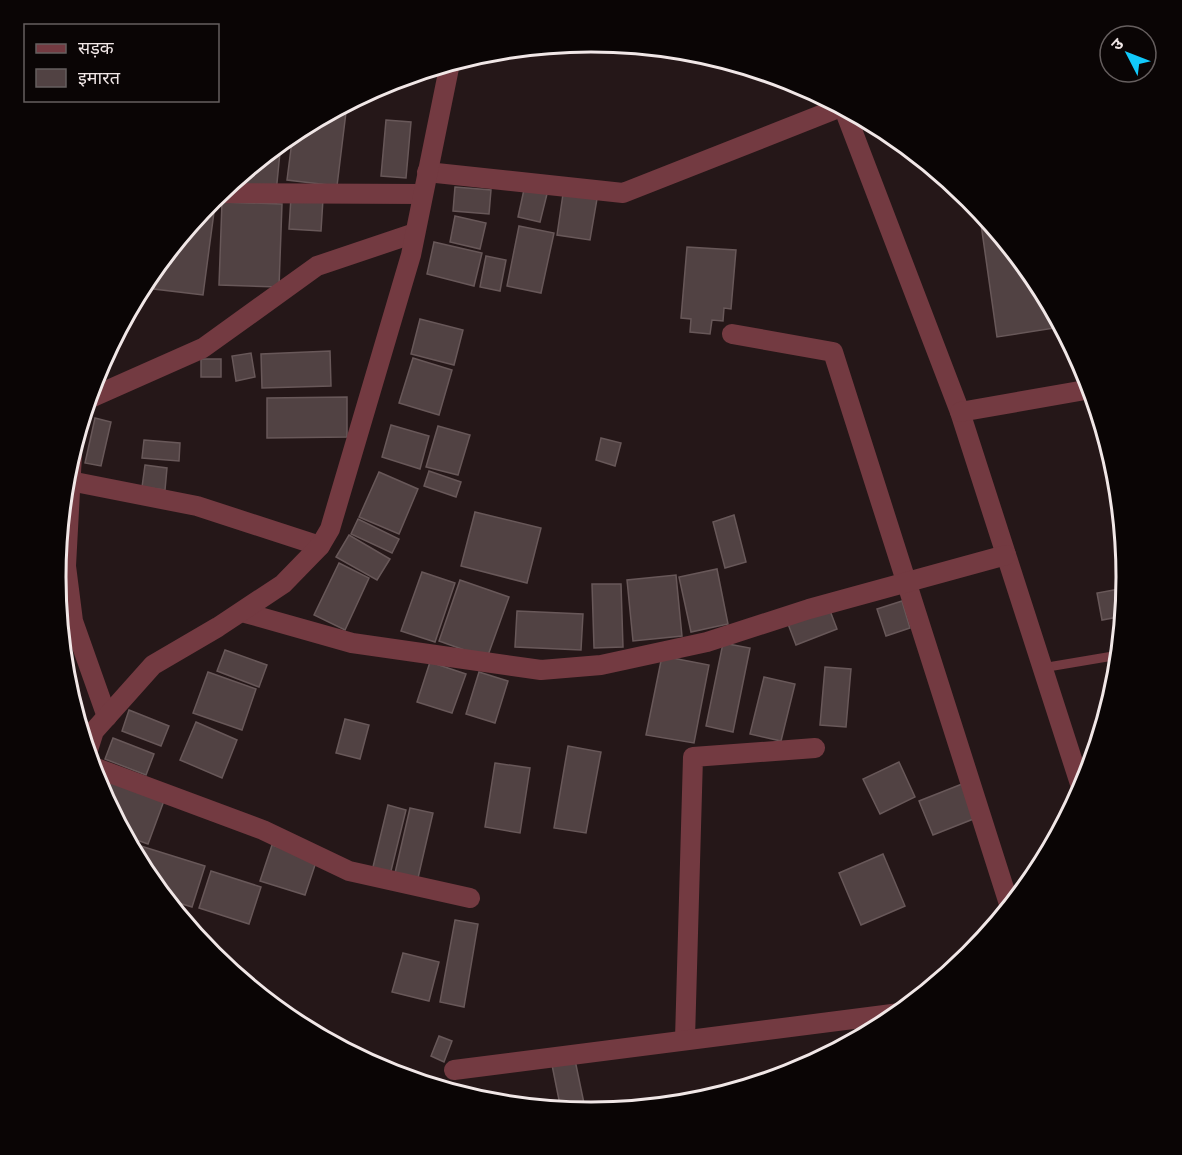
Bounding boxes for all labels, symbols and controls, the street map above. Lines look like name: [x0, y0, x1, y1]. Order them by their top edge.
legend: [24, 24, 219, 102]
north arrow: [1098, 24, 1158, 84]
text: उ: [1106, 33, 1128, 54]
text: सड़क: [78, 36, 115, 59]
text: इमारत: [78, 66, 121, 89]

